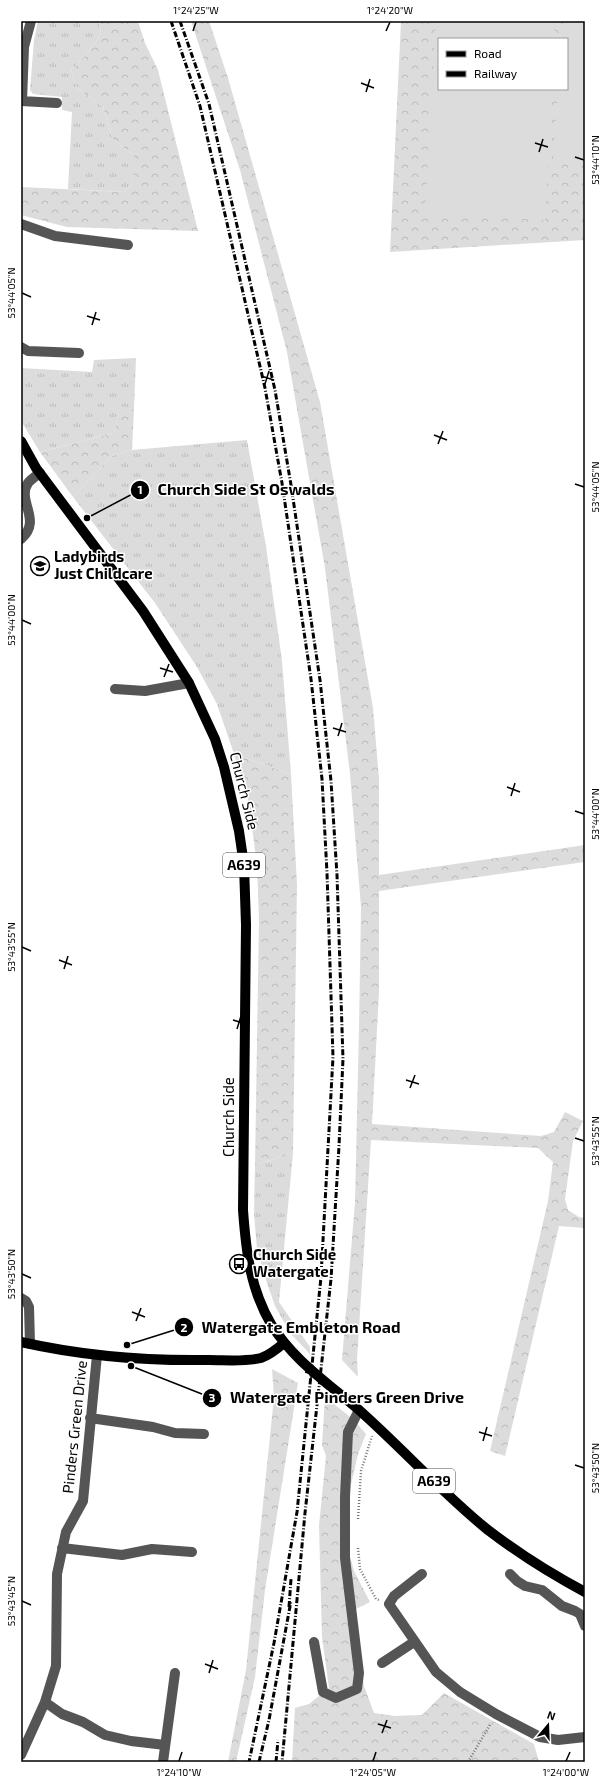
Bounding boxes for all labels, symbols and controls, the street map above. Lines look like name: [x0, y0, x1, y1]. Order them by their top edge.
text: 1°24'25"W: [173, 4, 219, 16]
text: 1°24'20"W: [367, 4, 414, 16]
legend: [438, 38, 568, 90]
text: Road: [474, 46, 502, 60]
text: Railway: [474, 66, 518, 80]
text: 53°44'10"N: [589, 135, 601, 185]
text: 53°44'05"N: [5, 268, 17, 318]
text: 53°44'05"N: [589, 462, 601, 512]
callout: Church Side St Oswalds: [130, 476, 343, 504]
text: Church Side St Oswalds: [157, 479, 335, 498]
text: 1: [137, 482, 143, 496]
place label: Ladybirds Just Childcare: [54, 547, 153, 582]
school or university icon: Ladybirds Just Childcare: [29, 555, 51, 577]
text: 53°44'00"N: [5, 594, 17, 646]
street label: Church Side: [227, 750, 263, 832]
text: 53°44'00"N: [589, 788, 601, 840]
road number: A639: [223, 853, 265, 877]
text: 53°43'55"N: [5, 922, 17, 972]
street label: Church Side: [219, 1077, 237, 1157]
text: 53°43'55"N: [589, 1116, 601, 1166]
place label: Church Side Watergate: [253, 1245, 336, 1280]
text: 53°43'50"N: [5, 1249, 17, 1299]
bus stop icon: Church Side Watergate: [228, 1253, 250, 1275]
callout: Watergate Embleton Road: [174, 1313, 409, 1341]
text: Watergate Embleton Road: [202, 1317, 400, 1336]
text: 2: [181, 1320, 188, 1334]
street label: Pinders Green Drive: [58, 1359, 90, 1494]
callout: Watergate Pinders Green Drive: [202, 1384, 472, 1412]
text: Watergate Pinders Green Drive: [230, 1387, 464, 1406]
text: 3: [209, 1390, 216, 1404]
text: 53°43'50"N: [589, 1443, 601, 1493]
road number: A639: [413, 1469, 455, 1493]
text: 53°43'45"N: [5, 1576, 17, 1626]
north arrow: [528, 1705, 568, 1745]
text: N: [546, 1708, 557, 1723]
text: 1°24'10"W: [157, 1766, 202, 1778]
text: 1°24'05"W: [350, 1766, 396, 1778]
text: 1°24'00"W: [543, 1766, 590, 1778]

